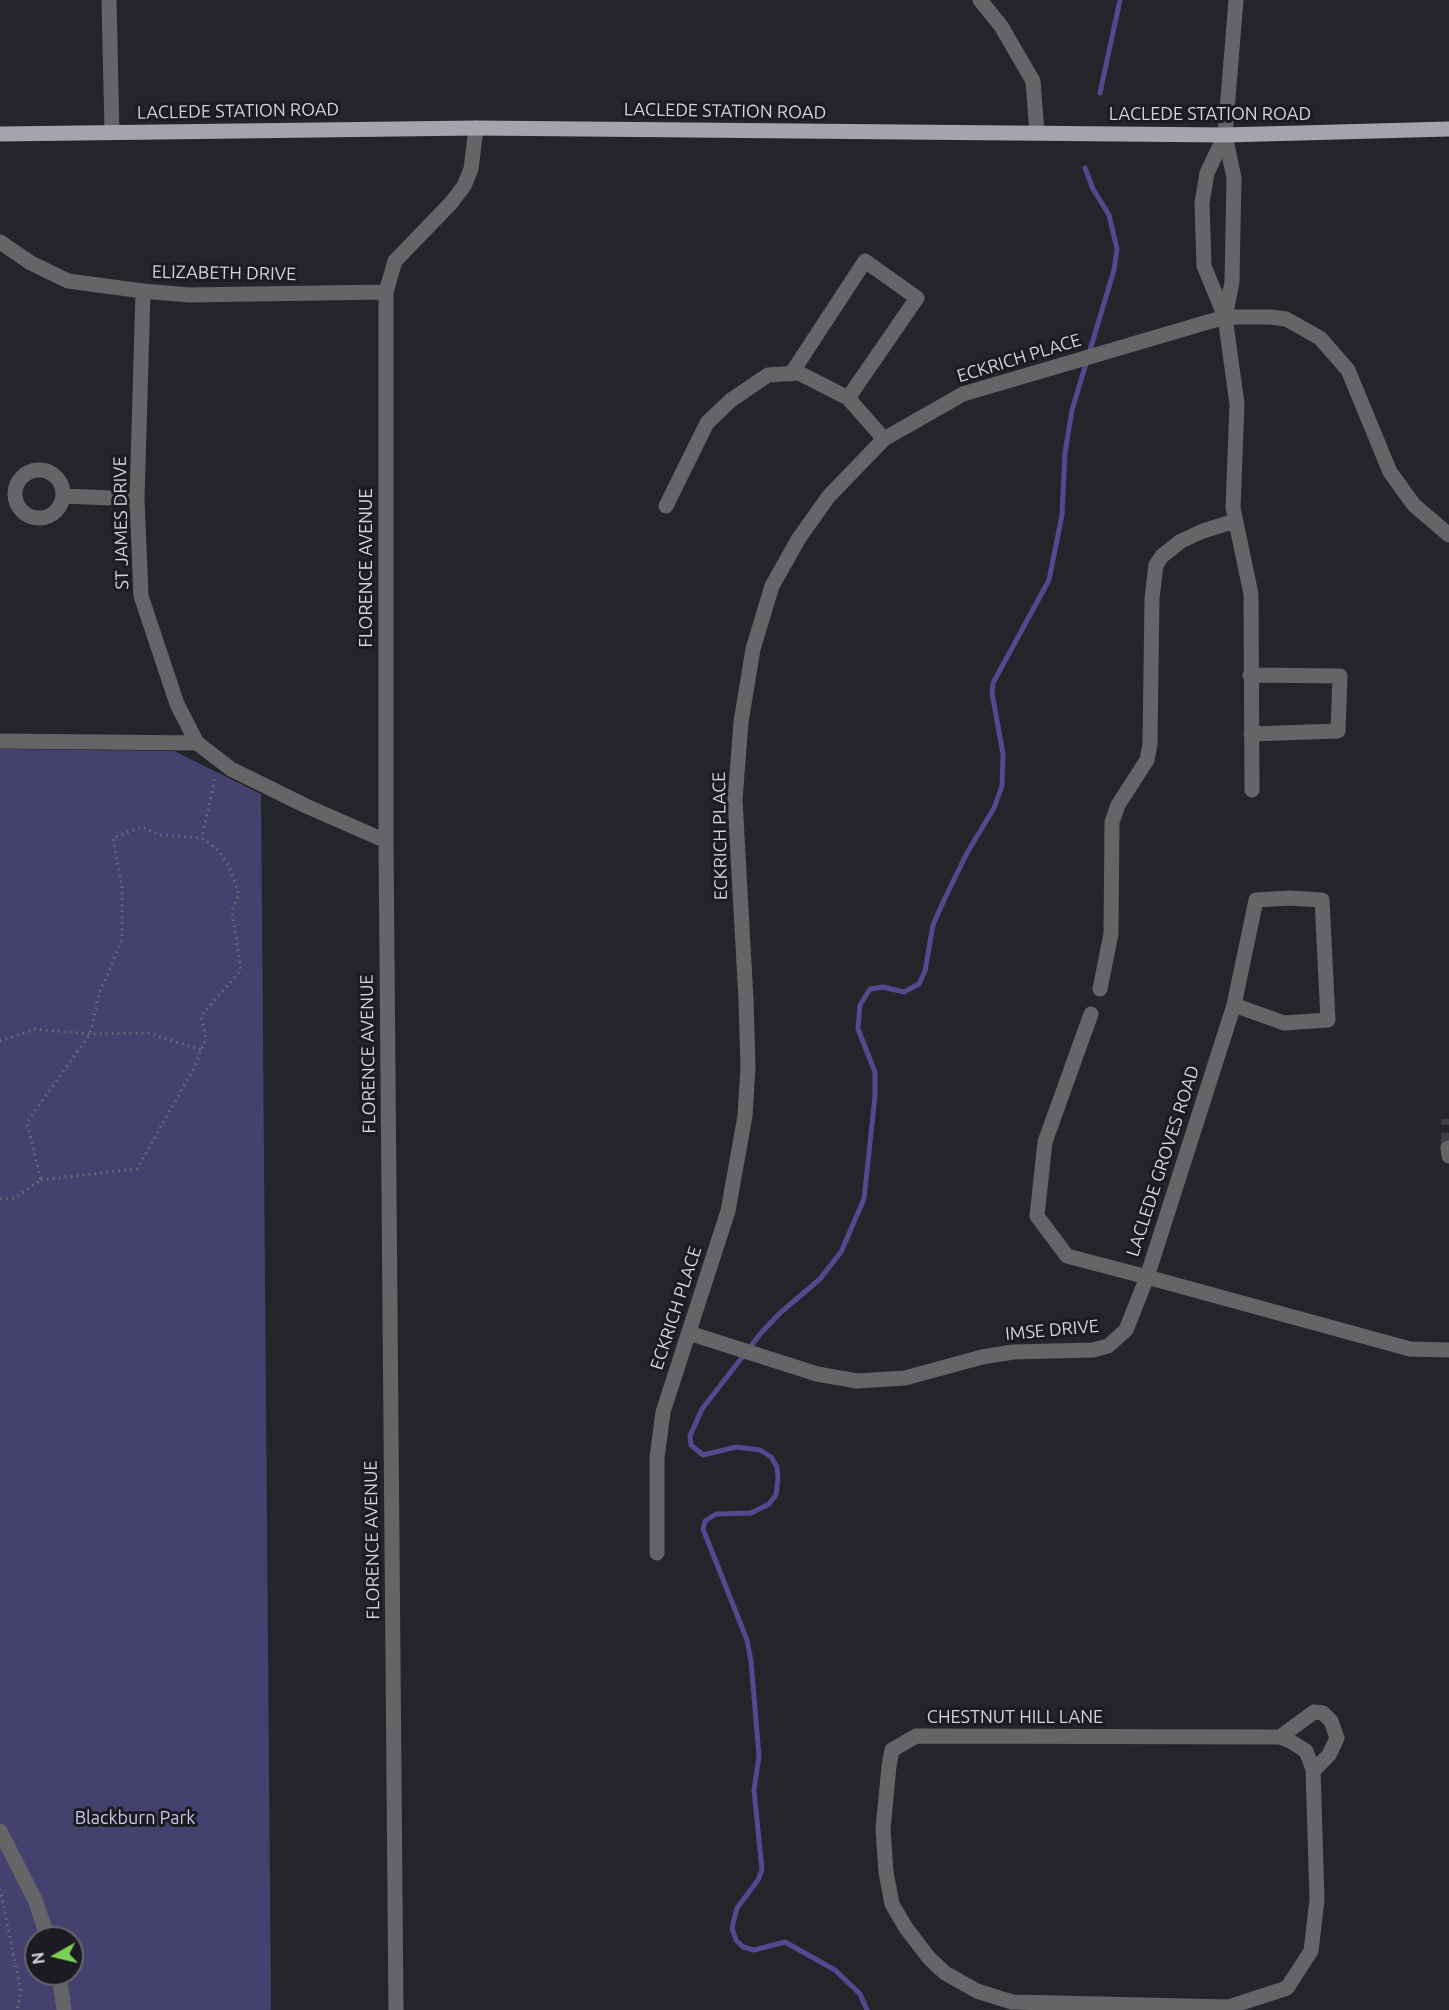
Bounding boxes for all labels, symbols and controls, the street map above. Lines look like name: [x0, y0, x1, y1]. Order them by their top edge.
street label: LACLEDE STATION ROAD: [137, 98, 339, 124]
street label: LACLEDE STATION ROAD: [624, 98, 826, 124]
street label: LACLEDE STATION ROAD: [1109, 103, 1311, 125]
street label: ELIZABETH DRIVE: [152, 261, 296, 285]
street label: ECKRICH PLACE: [954, 329, 1084, 387]
street label: ST JAMES DRIVE: [109, 456, 133, 590]
street label: FLORENCE AVENUE: [355, 489, 377, 647]
street label: ECKRICH PLACE: [708, 772, 732, 900]
street label: FLORENCE AVENUE: [356, 974, 380, 1134]
street label: LACLEDE GROVES ROAD: [1122, 1063, 1204, 1259]
street label: ECKRICH PLACE: [646, 1244, 706, 1372]
street label: IMSE DRIVE: [1004, 1315, 1100, 1345]
street label: FLORENCE AVENUE: [360, 1460, 384, 1620]
street label: CHESTNUT HILL LANE: [927, 1706, 1103, 1728]
park label: Blackburn Park: [75, 1807, 195, 1829]
north arrow: [24, 1926, 84, 1986]
text: N: [28, 1951, 48, 1965]

